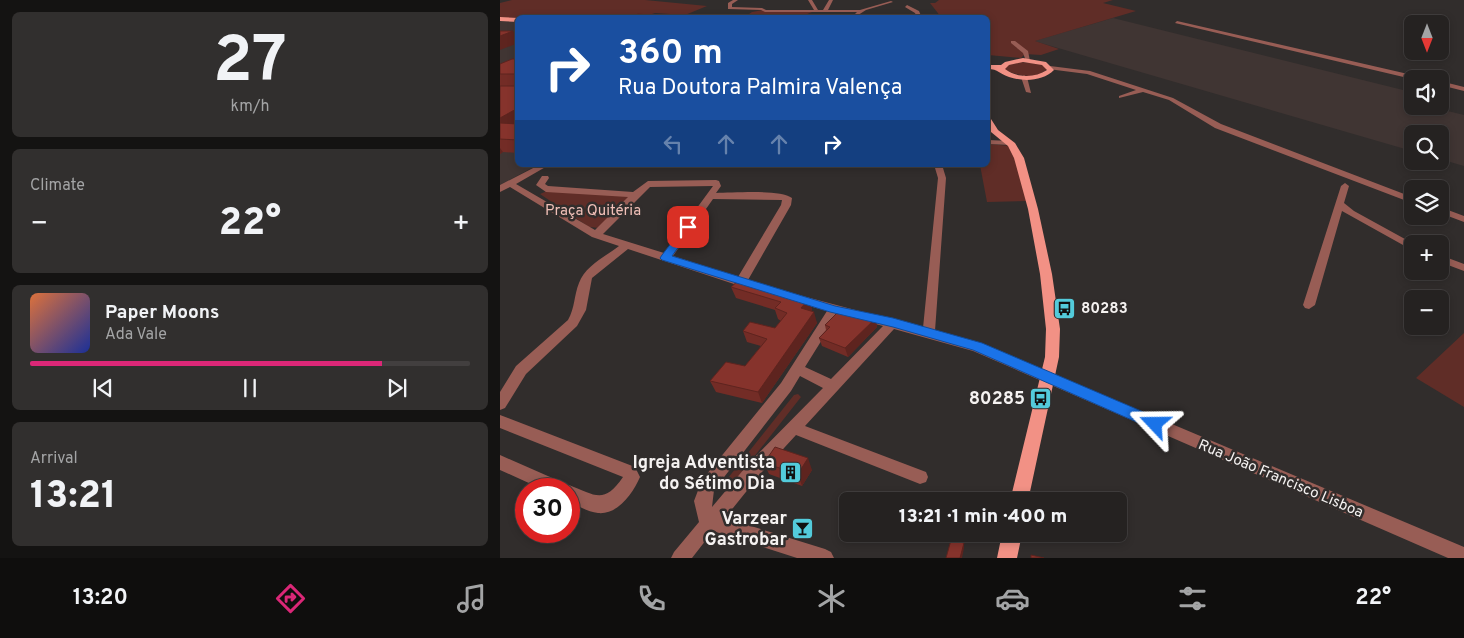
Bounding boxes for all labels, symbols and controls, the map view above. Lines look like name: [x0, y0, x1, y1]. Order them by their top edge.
north arrow: [1404, 15, 1449, 60]
map controls: [1404, 15, 1449, 335]
text: 27: [213, 23, 287, 105]
text: 360 m: [618, 32, 723, 76]
icon: right: [535, 35, 600, 100]
button: sound: [1404, 70, 1449, 115]
text: Rua Doutora Palmira Valença: [618, 75, 902, 102]
text: km/h: [231, 97, 269, 117]
button: search: [1404, 125, 1449, 170]
icon: left: [659, 130, 687, 158]
icon: ahead: [712, 130, 740, 158]
icon: ahead: [765, 130, 793, 158]
icon: right: [818, 130, 846, 158]
text: Climate: [30, 176, 85, 196]
button: layers: [1404, 180, 1449, 225]
text: 22°: [219, 200, 281, 249]
park label: Praça Quitéria: [545, 202, 641, 221]
pin: [667, 206, 709, 248]
text: −: [30, 207, 48, 243]
text: +: [452, 207, 470, 243]
icon: arrive: [674, 213, 702, 241]
button: +: [1404, 235, 1449, 280]
button: −: [1404, 290, 1449, 335]
bus stop icon: 80283: [1053, 296, 1077, 320]
place label: 80283: [1081, 300, 1128, 319]
text: Paper Moons: [105, 301, 219, 325]
text: Ada Vale: [105, 325, 167, 345]
icon: previous: [89, 374, 117, 402]
icon: pause: [236, 374, 264, 402]
icon: next: [383, 374, 411, 402]
bus stop icon: 80285: [1029, 386, 1053, 410]
place label: 80285: [969, 388, 1025, 411]
position arrow: [1128, 397, 1180, 449]
street label: Rua João Francisco Lisboa: [1195, 436, 1366, 523]
text: Arrival: [30, 449, 78, 469]
place label: Igreja Adventista do Sétimo Dia: [633, 452, 775, 496]
building icon: Igreja Adventista do Sétimo Dia: [779, 460, 803, 484]
text: 13:21: [30, 473, 117, 522]
speed limit sign: 30: [515, 478, 580, 543]
text: 13:21 · 1 min · 400 m: [899, 505, 1067, 529]
place label: Varzear Gastrobar: [704, 508, 787, 552]
bar icon: Varzear Gastrobar: [791, 516, 815, 540]
icon: directions: [273, 581, 308, 616]
icon: music: [454, 581, 489, 616]
icon: phone: [634, 581, 669, 616]
icon: climate: [814, 581, 849, 616]
icon: car: [995, 581, 1030, 616]
icon: filters: [1175, 581, 1210, 616]
text: 13:20: [73, 585, 128, 612]
text: 22°: [1355, 585, 1391, 612]

